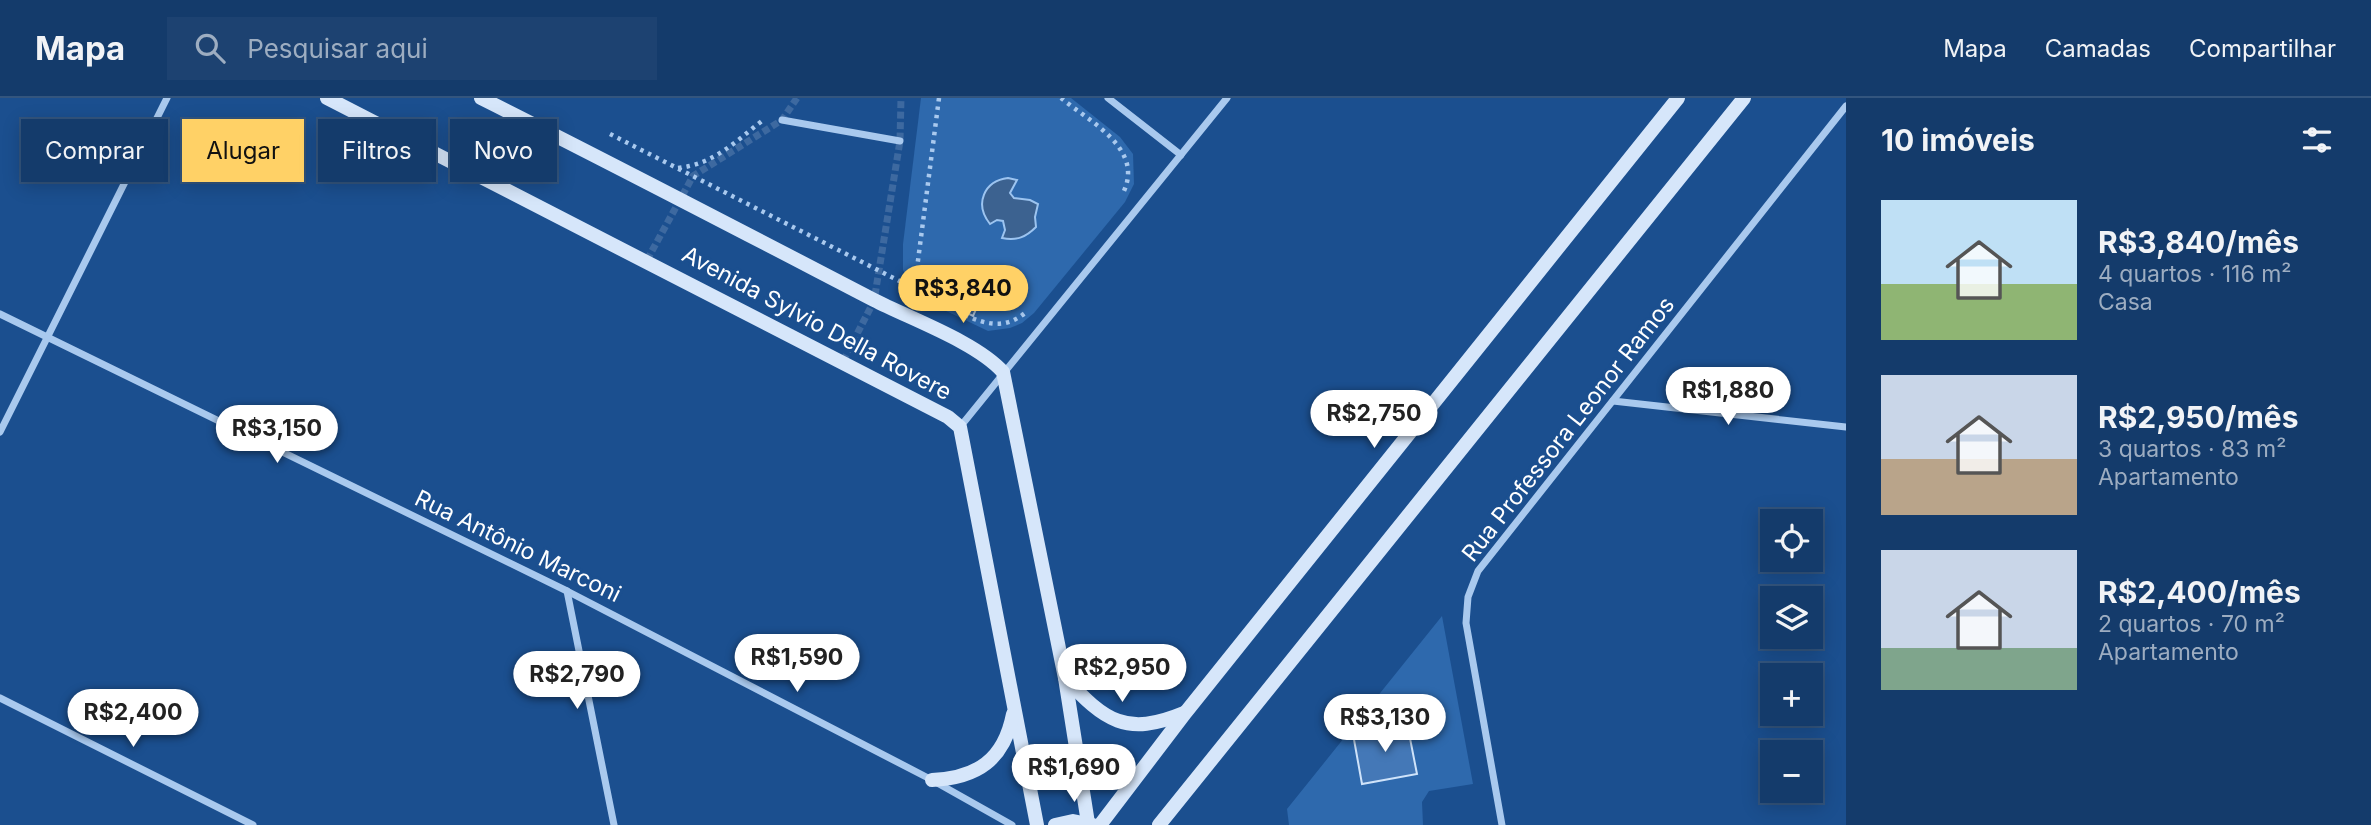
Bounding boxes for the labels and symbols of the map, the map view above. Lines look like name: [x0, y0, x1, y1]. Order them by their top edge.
street label: Avenida Sylvio Della Rovere: [678, 240, 956, 406]
pin: R$3,840: [898, 266, 1028, 325]
street label: Rua Professora Leonor Ramos: [1456, 291, 1680, 567]
pin: R$1,880: [1663, 368, 1793, 427]
pin: R$2,750: [1309, 390, 1439, 450]
pin: R$3,150: [212, 406, 342, 465]
street label: Rua Antônio Marconi: [410, 484, 626, 608]
pin: R$1,590: [732, 634, 862, 694]
pin: R$2,950: [1057, 644, 1187, 704]
pin: R$2,790: [512, 652, 642, 711]
pin: R$2,400: [68, 690, 198, 749]
pin: R$3,130: [1320, 694, 1450, 754]
pin: R$1,690: [1009, 744, 1139, 804]

